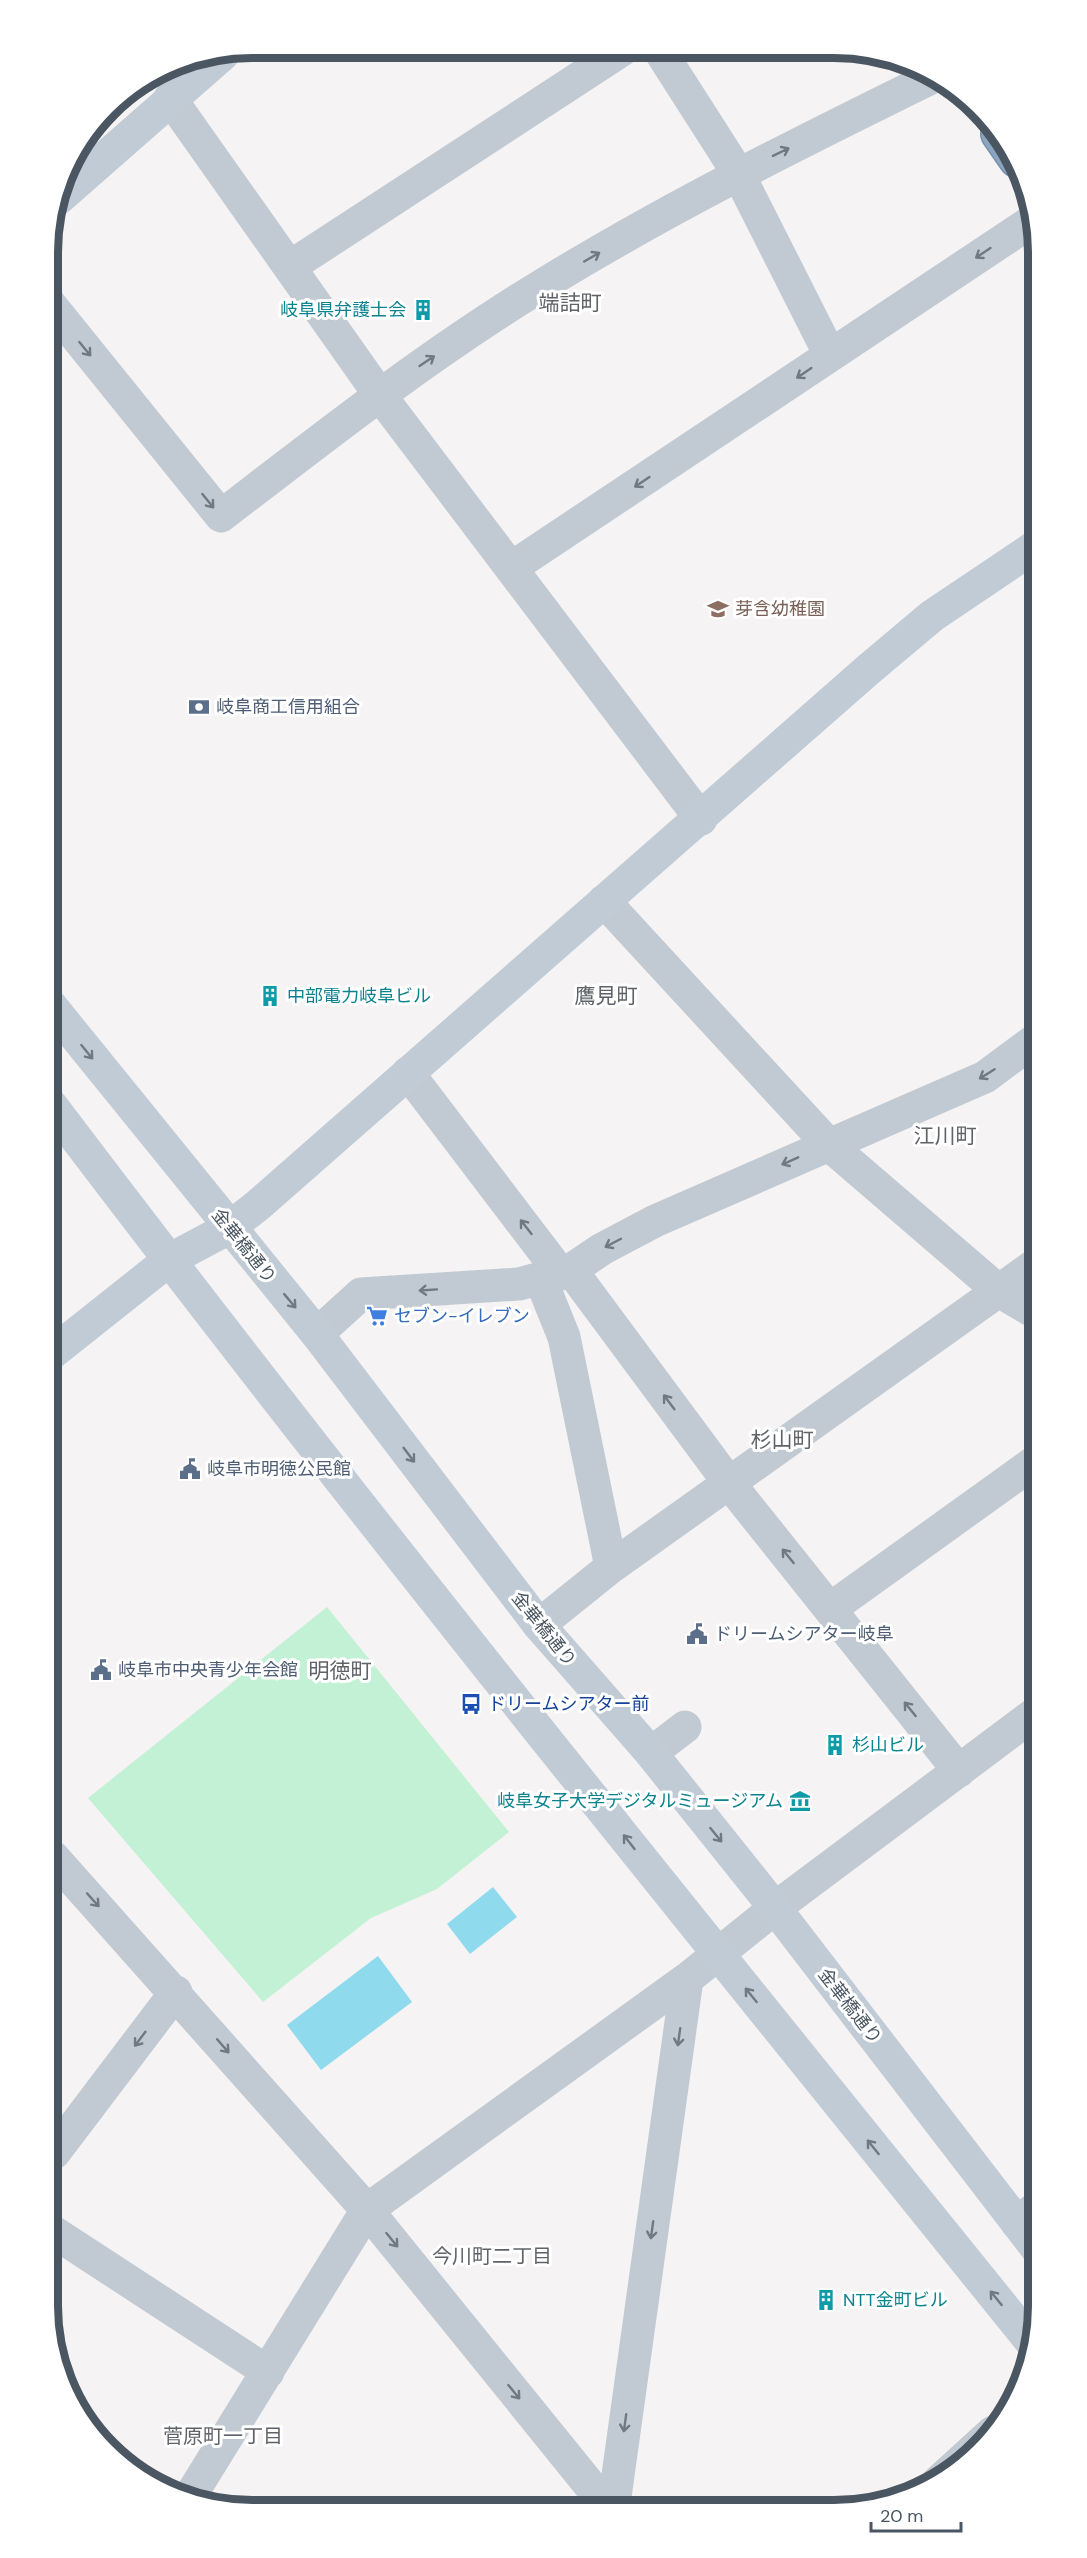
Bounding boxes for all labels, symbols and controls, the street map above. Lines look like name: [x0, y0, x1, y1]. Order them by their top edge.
one-way arrow: [771, 145, 789, 157]
one-way arrow: [976, 247, 992, 259]
one-way arrow: [583, 250, 600, 262]
district label: 端詰町: [539, 289, 602, 317]
place label: 岐阜県弁護士会: [280, 298, 406, 322]
building icon: 岐阜県弁護士会: [411, 298, 435, 322]
one-way arrow: [79, 341, 92, 357]
one-way arrow: [419, 355, 435, 367]
one-way arrow: [796, 367, 812, 379]
one-way arrow: [634, 476, 651, 488]
one-way arrow: [201, 492, 214, 508]
school or university icon: 芽含幼稚園: [706, 597, 730, 621]
place label: 芽含幼稚園: [735, 597, 825, 621]
bank icon: 岐阜商工信用組合: [187, 695, 211, 719]
place label: 岐阜商工信用組合: [216, 695, 360, 719]
district label: 鷹見町: [575, 982, 638, 1010]
building icon: 中部電力岐阜ビル: [258, 984, 282, 1008]
place label: 中部電力岐阜ビル: [287, 984, 431, 1008]
one-way arrow: [81, 1044, 94, 1060]
one-way arrow: [979, 1068, 996, 1081]
district label: 江川町: [914, 1122, 977, 1150]
one-way arrow: [781, 1156, 799, 1167]
street label: 金華橋通り: [206, 1203, 282, 1289]
one-way arrow: [519, 1220, 532, 1236]
one-way arrow: [605, 1237, 622, 1249]
one-way arrow: [419, 1285, 439, 1296]
one-way arrow: [283, 1293, 296, 1309]
supermarket icon: セブン-イレブン: [365, 1304, 389, 1328]
place label: セブン-イレブン: [394, 1304, 530, 1328]
one-way arrow: [662, 1395, 675, 1411]
district label: 杉山町: [751, 1426, 814, 1454]
one-way arrow: [403, 1447, 416, 1463]
public building icon: 岐阜市明徳公民館: [178, 1457, 202, 1481]
place label: 岐阜市明徳公民館: [207, 1457, 351, 1481]
one-way arrow: [782, 1549, 795, 1565]
street label: 金華橋通り: [506, 1586, 582, 1672]
public building icon: ドリームシアター岐阜: [685, 1622, 709, 1646]
place label: ドリームシアター岐阜: [714, 1622, 893, 1646]
district label: 明徳町: [309, 1657, 372, 1685]
public building icon: 岐阜市中央青少年会館: [89, 1658, 113, 1682]
place label: 岐阜市中央青少年会館: [118, 1658, 298, 1682]
bus stop icon: ドリームシアター前: [459, 1692, 483, 1716]
place label: ドリームシアター前: [488, 1692, 649, 1716]
one-way arrow: [903, 1701, 916, 1717]
building icon: 杉山ビル: [823, 1733, 847, 1757]
place label: 杉山ビル: [852, 1733, 924, 1757]
place label: 岐阜女子大学デジタルミュージアム: [497, 1789, 783, 1813]
museum icon: 岐阜女子大学デジタルミュージアム: [788, 1789, 812, 1813]
one-way arrow: [710, 1827, 723, 1843]
one-way arrow: [623, 1835, 636, 1851]
one-way arrow: [86, 1892, 100, 1907]
street label: 金華橋通り: [813, 1963, 887, 2049]
one-way arrow: [744, 1987, 757, 2003]
one-way arrow: [673, 2026, 684, 2046]
one-way arrow: [134, 2031, 147, 2047]
one-way arrow: [216, 2038, 229, 2054]
one-way arrow: [867, 2139, 880, 2155]
one-way arrow: [646, 2219, 657, 2239]
one-way arrow: [385, 2232, 398, 2248]
district label: 今川町二丁目: [432, 2243, 552, 2269]
building icon: NTT金町ビル: [814, 2288, 838, 2312]
place label: NTT金町ビル: [843, 2288, 948, 2312]
one-way arrow: [989, 2291, 1003, 2306]
one-way arrow: [508, 2384, 521, 2400]
one-way arrow: [620, 2412, 631, 2432]
district label: 菅原町一丁目: [163, 2423, 283, 2449]
scale bar: [871, 2495, 961, 2533]
text: 20 m: [880, 2504, 923, 2528]

